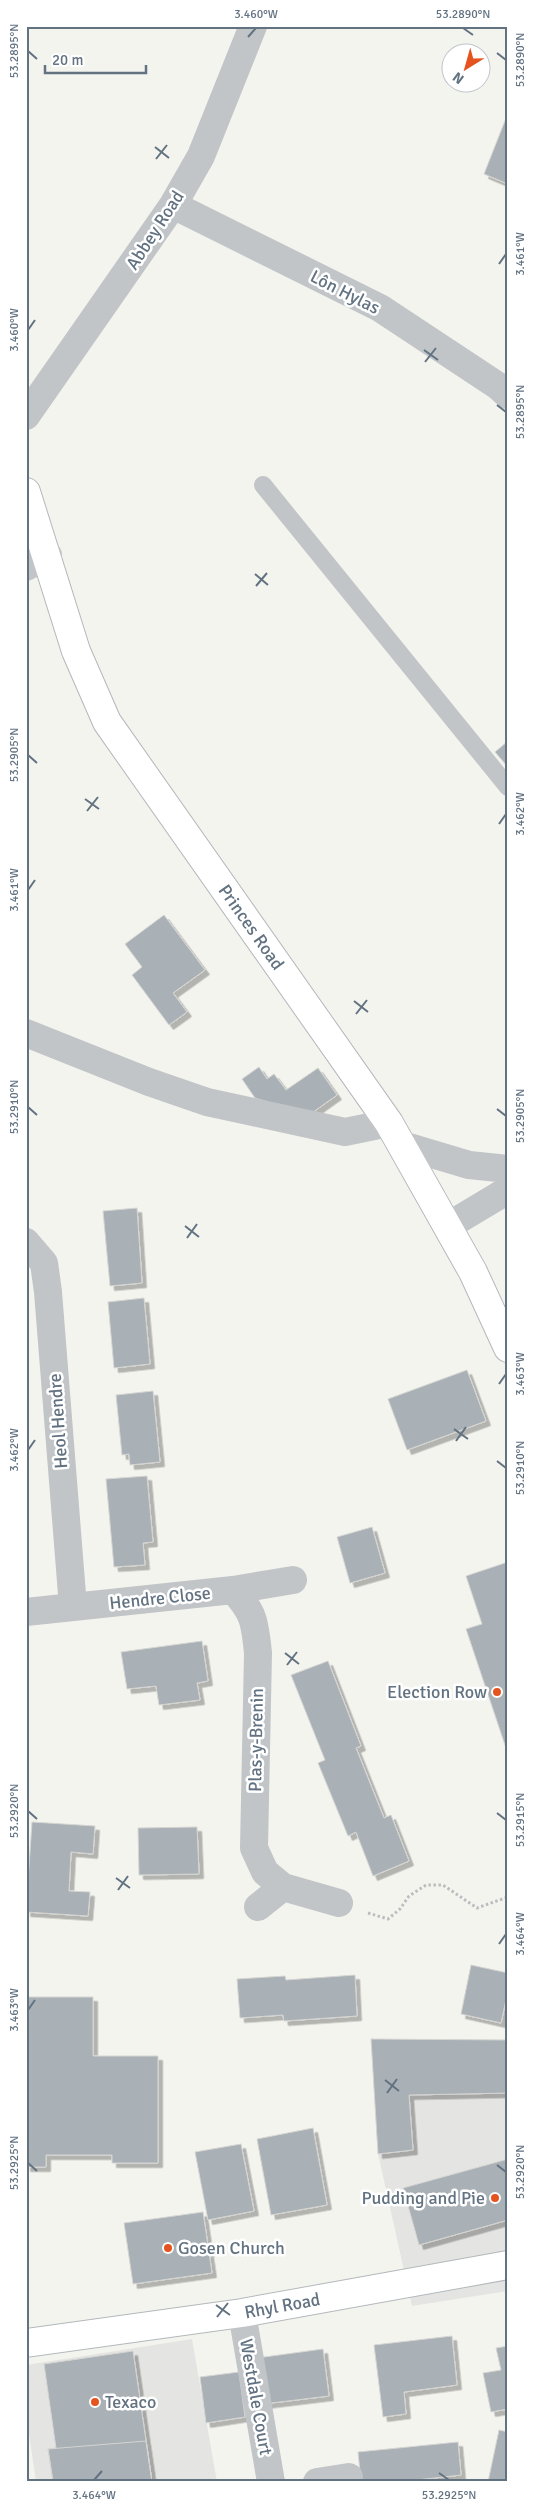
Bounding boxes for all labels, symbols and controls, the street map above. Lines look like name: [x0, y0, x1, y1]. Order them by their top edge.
text: 3.460°W: [234, 7, 278, 22]
text: 53.2890°N: [436, 7, 490, 22]
text: 53.2895°N: [7, 24, 22, 78]
text: 53.2890°N: [513, 33, 528, 87]
scale bar: [45, 42, 146, 74]
north arrow: [442, 42, 492, 92]
text: 20 m: [52, 51, 83, 69]
text: N: [449, 68, 467, 88]
street label: Abbey Road: [121, 186, 189, 274]
text: 3.461°W: [513, 232, 528, 276]
street label: Lôn Hylas: [307, 265, 383, 319]
text: 3.460°W: [7, 308, 22, 352]
text: 53.2895°N: [513, 385, 528, 439]
text: 53.2905°N: [7, 728, 22, 782]
text: 3.462°W: [513, 792, 528, 836]
text: 3.461°W: [7, 868, 22, 912]
street label: Princes Road: [214, 880, 289, 974]
text: 53.2910°N: [7, 1080, 22, 1134]
text: 53.2905°N: [513, 1089, 528, 1143]
text: 3.463°W: [513, 1352, 528, 1396]
street label: Heol Hendre: [44, 1373, 72, 1469]
text: 3.462°W: [7, 1428, 22, 1472]
text: 53.2910°N: [513, 1441, 528, 1495]
street label: Hendre Close: [108, 1582, 212, 1614]
place label: Election Row: [387, 1681, 487, 1703]
marker: Election Row: [491, 1686, 503, 1698]
street label: Plas-y-Brenin: [244, 1688, 268, 1792]
text: 53.2920°N: [7, 1784, 22, 1838]
text: 53.2915°N: [513, 1793, 528, 1847]
text: 3.464°W: [513, 1912, 528, 1956]
text: 3.463°W: [7, 1988, 22, 2032]
text: 53.2925°N: [7, 2136, 22, 2190]
text: 53.2920°N: [513, 2145, 528, 2199]
place label: Pudding and Pie: [361, 2187, 485, 2209]
marker: Pudding and Pie: [489, 2192, 501, 2204]
place label: Gosen Church: [178, 2237, 285, 2259]
marker: Gosen Church: [162, 2242, 174, 2254]
street label: Rhyl Road: [243, 2288, 322, 2323]
street label: Westdale Court: [235, 2337, 277, 2457]
place label: Texaco: [105, 2391, 156, 2413]
marker: Texaco: [89, 2396, 101, 2408]
text: 3.464°W: [72, 2488, 116, 2503]
text: 53.2925°N: [422, 2488, 476, 2503]

